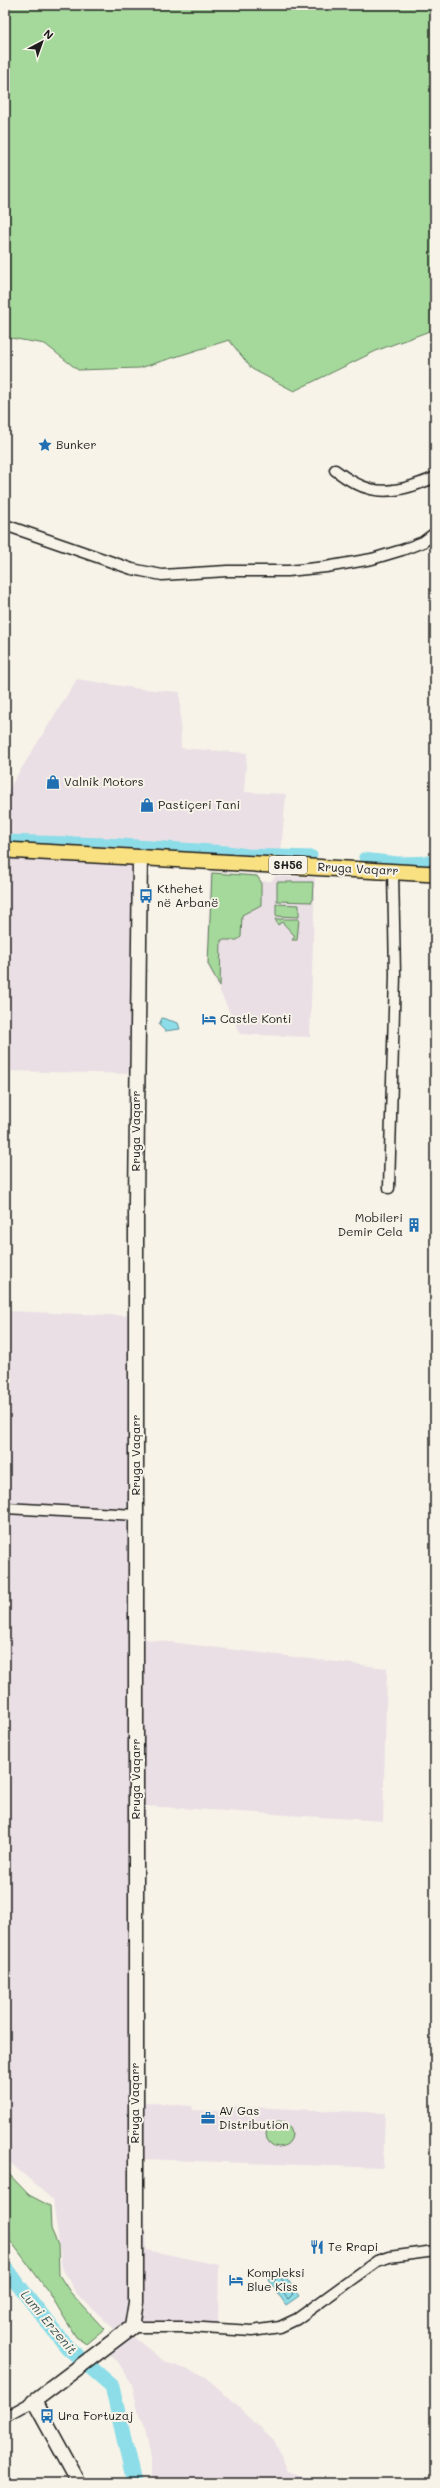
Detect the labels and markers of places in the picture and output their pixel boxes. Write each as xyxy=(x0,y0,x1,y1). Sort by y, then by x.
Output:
place label: Bunker xyxy=(56,436,97,452)
place icon: Bunker xyxy=(37,437,53,453)
place label: Valnik Motors xyxy=(64,773,144,789)
shop icon: Valnik Motors xyxy=(45,774,61,790)
place label: Pastiçeri Tani xyxy=(158,796,240,812)
shop icon: Pastiçeri Tani xyxy=(139,797,155,813)
place label: Kthehet në Arbanë xyxy=(157,880,218,910)
bus stop icon: Kthehet në Arbanë xyxy=(138,888,154,904)
place label: Castle Konti xyxy=(220,1010,291,1026)
hotel icon: Castle Konti xyxy=(201,1011,217,1027)
place label: Mobileri Demir Cela xyxy=(338,1209,403,1239)
building icon: Mobileri Demir Cela xyxy=(406,1217,422,1233)
place label: AV Gas Distribution xyxy=(219,2102,289,2132)
office icon: AV Gas Distribution xyxy=(200,2110,216,2126)
place label: Te Rrapi xyxy=(328,2238,378,2254)
restaurant icon: Te Rrapi xyxy=(309,2239,325,2255)
place label: Kompleksi Blue Kiss xyxy=(247,2264,305,2294)
hotel icon: Kompleksi Blue Kiss xyxy=(228,2272,244,2288)
place label: Ura Fortuzaj xyxy=(58,2407,133,2423)
bus stop icon: Ura Fortuzaj xyxy=(39,2408,55,2424)

